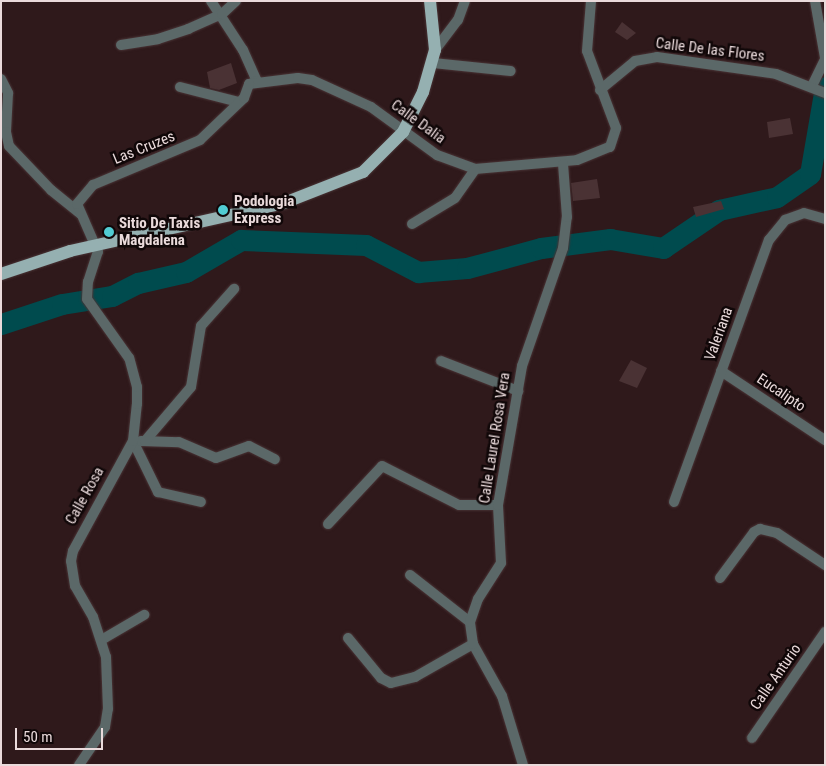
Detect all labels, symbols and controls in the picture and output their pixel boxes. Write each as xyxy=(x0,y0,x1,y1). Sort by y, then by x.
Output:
street label: Calle De las Flores xyxy=(655,34,765,66)
street label: Calle Dalia xyxy=(387,96,449,148)
street label: Las Cruzes xyxy=(110,127,178,169)
place label: Podologia Express xyxy=(234,192,294,227)
marker: Podologia Express xyxy=(216,203,230,217)
place label: Sitio De Taxis Magdalena xyxy=(119,214,201,249)
marker: Sitio De Taxis Magdalena xyxy=(103,226,115,238)
street label: Valeriana xyxy=(701,305,737,363)
street label: Eucalipto xyxy=(753,370,809,416)
street label: Calle Laurel Rosa Vera xyxy=(476,371,514,505)
street label: Calle Rosa xyxy=(62,464,108,528)
street label: Calle Anturio xyxy=(747,641,805,713)
scale bar xyxy=(18,718,105,750)
text: 50 m xyxy=(23,728,53,746)

